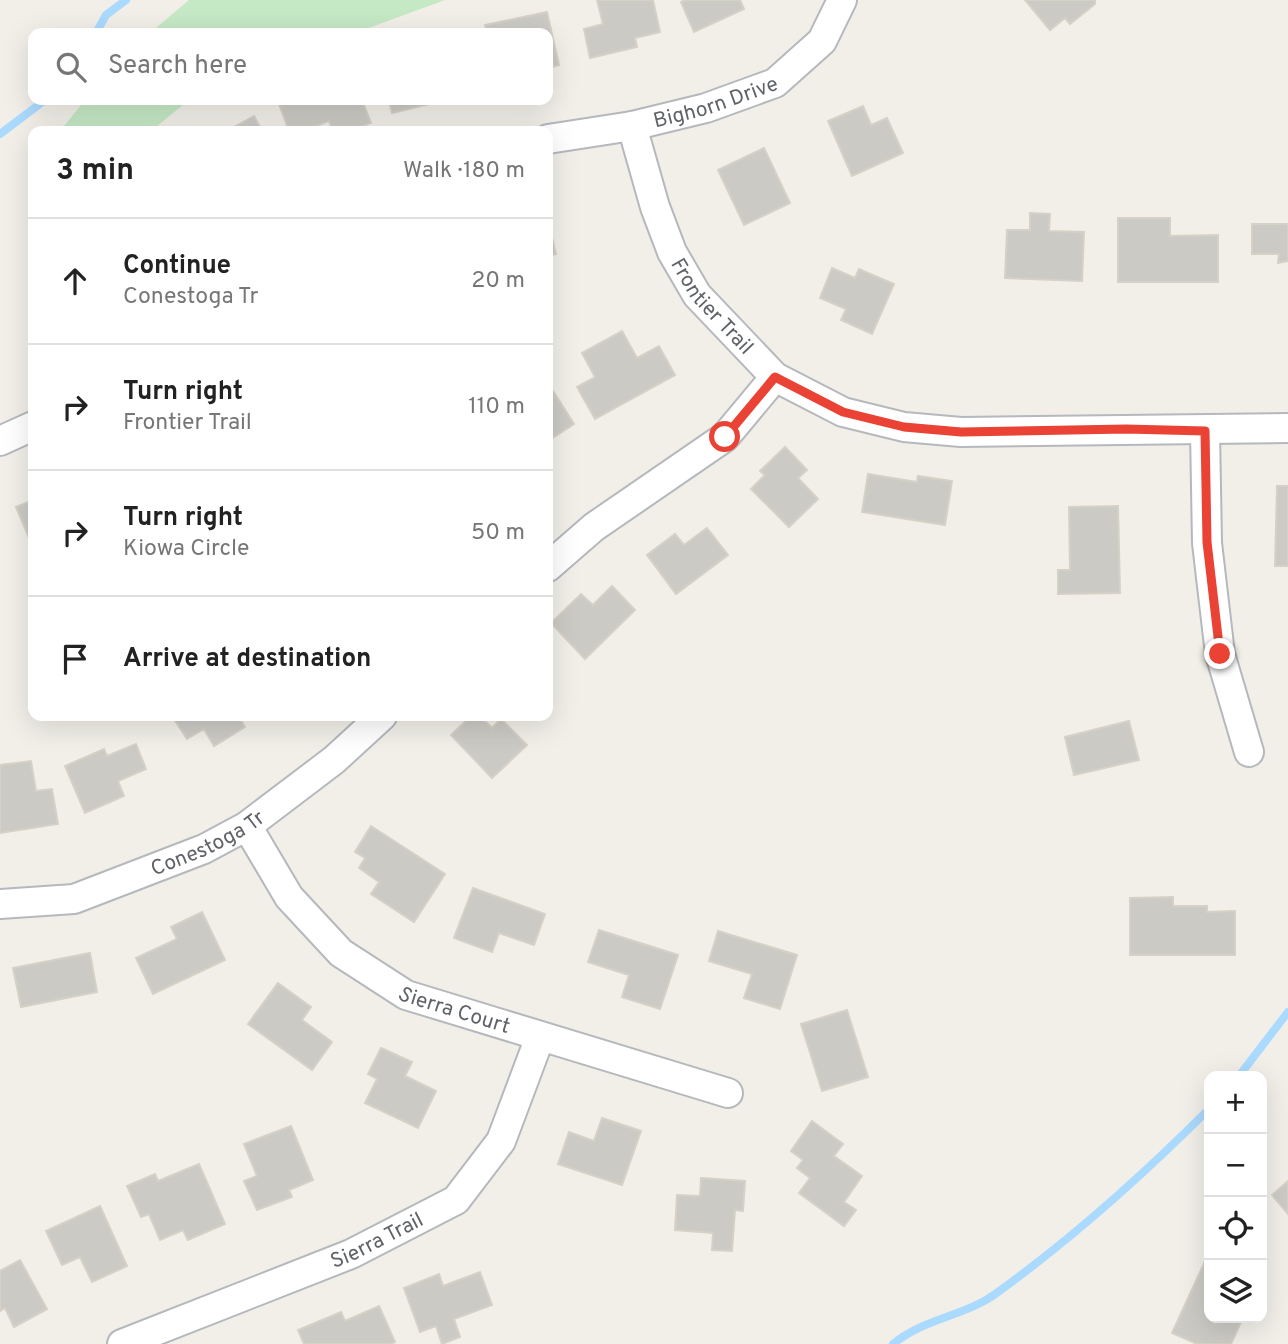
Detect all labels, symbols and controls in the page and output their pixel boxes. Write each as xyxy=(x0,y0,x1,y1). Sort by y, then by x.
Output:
search box xyxy=(28,28,553,105)
icon: search xyxy=(52,48,90,86)
text: Search here xyxy=(108,50,247,83)
street label: Bighorn Drive xyxy=(651,71,782,135)
text: 3 min xyxy=(56,153,134,190)
text: Walk · 180 m xyxy=(403,157,525,186)
text: Continue xyxy=(123,250,231,283)
street label: Frontier Trail xyxy=(663,254,759,361)
icon: ahead xyxy=(56,262,94,300)
text: 20 m xyxy=(471,267,525,296)
text: Conestoga Tr xyxy=(123,283,258,312)
text: Turn right xyxy=(123,376,243,409)
icon: right xyxy=(56,388,94,426)
text: 110 m xyxy=(468,393,525,422)
text: Frontier Trail xyxy=(123,409,252,438)
route start xyxy=(709,421,740,452)
text: Turn right xyxy=(123,502,243,535)
icon: right xyxy=(56,514,94,552)
text: 50 m xyxy=(471,519,525,548)
text: Kiowa Circle xyxy=(123,535,249,564)
route end xyxy=(1204,638,1235,669)
icon: arrive xyxy=(56,640,94,678)
text: Arrive at destination xyxy=(123,643,371,676)
street label: Conestoga Tr xyxy=(147,805,271,883)
street label: Sierra Court xyxy=(392,981,513,1041)
map controls xyxy=(1204,1071,1267,1323)
button: + xyxy=(1204,1071,1267,1134)
button: − xyxy=(1204,1134,1267,1197)
button: locate xyxy=(1204,1197,1267,1260)
street label: Sierra Trail xyxy=(327,1207,428,1276)
button: layers xyxy=(1204,1260,1267,1323)

